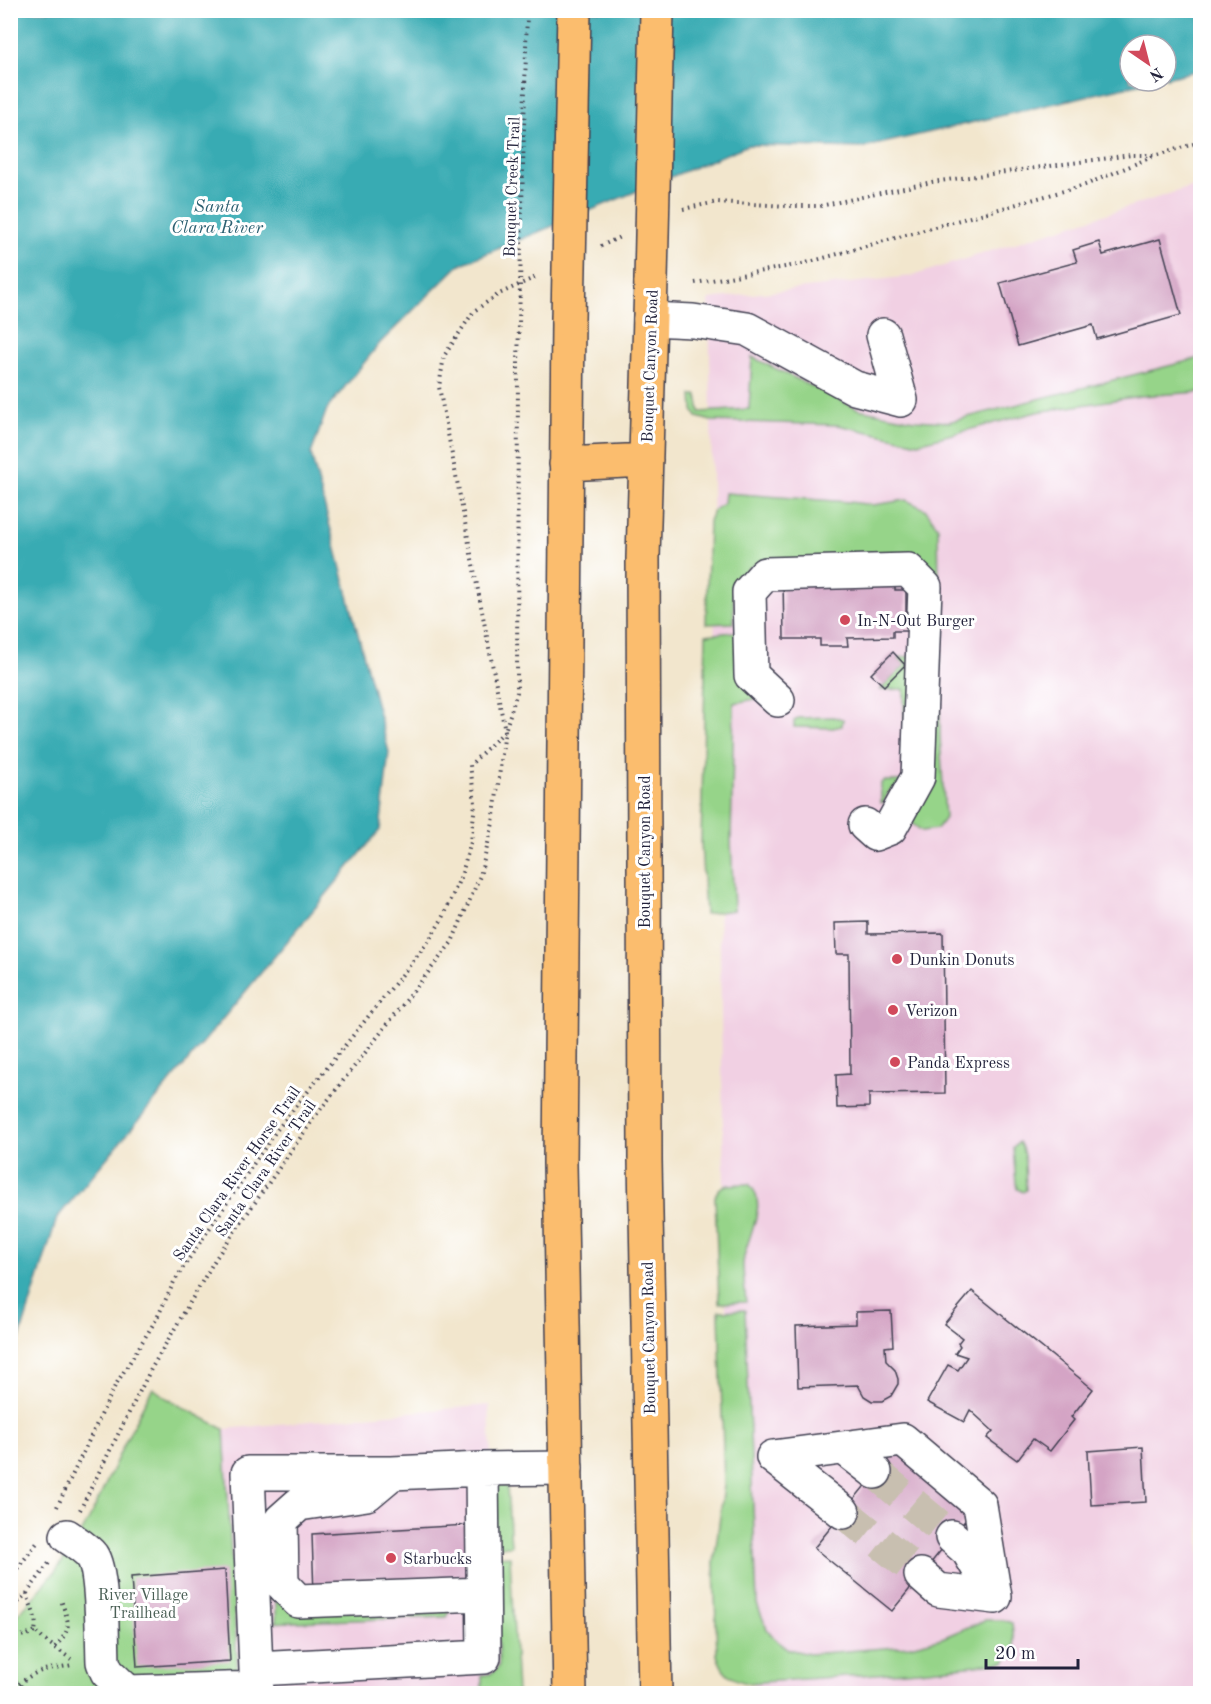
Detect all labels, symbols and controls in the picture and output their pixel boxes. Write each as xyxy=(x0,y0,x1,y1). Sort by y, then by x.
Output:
north arrow xyxy=(1118,33,1178,93)
text: N xyxy=(1145,64,1165,84)
street label: Bouquet Creek Trail xyxy=(503,116,523,258)
water label: Santa Clara River xyxy=(171,198,264,237)
street label: Bouquet Canyon Road xyxy=(640,289,662,443)
marker: In-N-Out Burger xyxy=(838,613,852,627)
place label: In-N-Out Burger xyxy=(857,614,975,630)
street label: Bouquet Canyon Road xyxy=(638,775,654,929)
marker: Dunkin Donuts xyxy=(890,952,904,966)
place label: Dunkin Donuts xyxy=(909,953,1015,969)
marker: Verizon xyxy=(886,1003,900,1017)
place label: Verizon xyxy=(905,1004,958,1020)
marker: Panda Express xyxy=(888,1055,902,1069)
place label: Panda Express xyxy=(907,1056,1010,1072)
street label: Santa Clara River Horse Trail xyxy=(171,1084,304,1264)
street label: Santa Clara River Trail xyxy=(213,1098,320,1240)
street label: Bouquet Canyon Road xyxy=(641,1261,659,1415)
marker: Starbucks xyxy=(384,1551,398,1565)
place label: Starbucks xyxy=(403,1552,472,1568)
park label: River Village Trailhead xyxy=(98,1588,188,1622)
scale bar xyxy=(986,1632,1078,1670)
text: 20 m xyxy=(995,1645,1035,1663)

